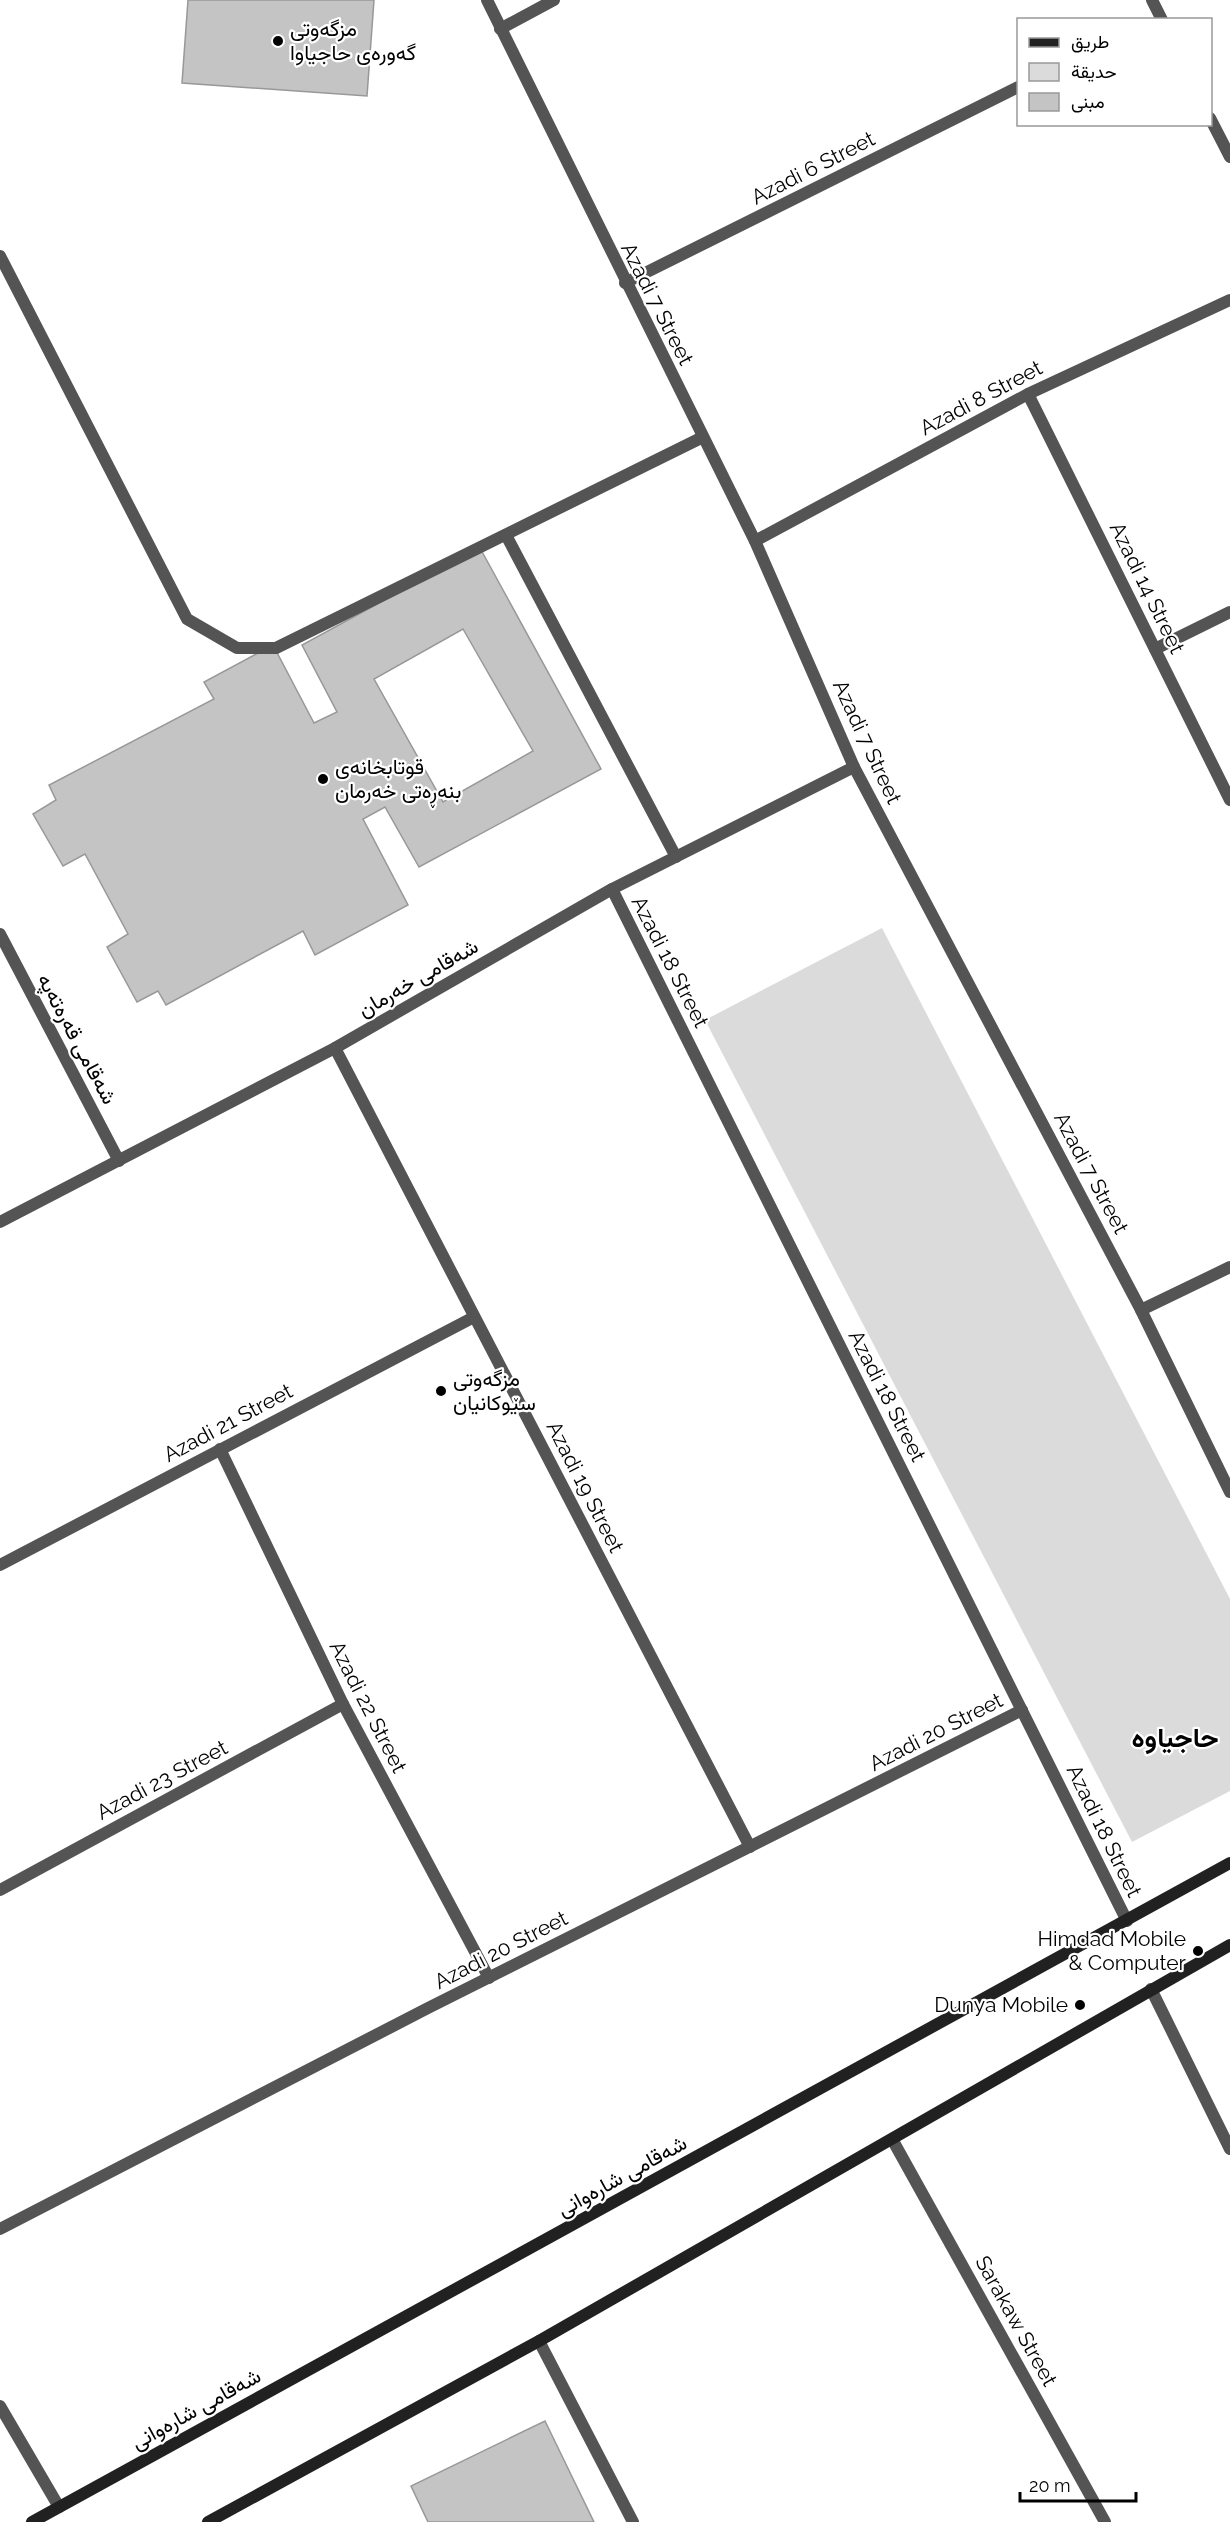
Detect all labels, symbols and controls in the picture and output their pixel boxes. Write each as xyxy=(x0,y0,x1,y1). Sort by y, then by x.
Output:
place label: مزگەوتی گەورەی حاجیاوا xyxy=(290,16,416,66)
legend xyxy=(1017,18,1212,126)
text: طريق xyxy=(1071,31,1109,53)
marker: مزگەوتی گەورەی حاجیاوا xyxy=(271,34,285,48)
text: حديقة xyxy=(1071,61,1117,82)
text: مبنى xyxy=(1071,91,1105,113)
street label: Azadi 6 Street xyxy=(747,126,879,209)
street label: Azadi 7 Street xyxy=(616,238,699,369)
street label: Azadi 8 Street xyxy=(915,355,1046,440)
street label: Azadi 14 Street xyxy=(1105,518,1190,658)
street label: Azadi 7 Street xyxy=(828,676,907,808)
place label: قوتابخانەی بنەڕەتی خەرمان xyxy=(335,754,461,808)
marker: قوتابخانەی بنەڕەتی خەرمان xyxy=(316,772,330,786)
street label: Azadi 18 Street xyxy=(627,892,714,1032)
street label: شەقامی خەرمان xyxy=(353,933,483,1023)
street label: شەقامی قەرەتەپە xyxy=(31,969,122,1109)
street label: Azadi 7 Street xyxy=(1049,1108,1134,1238)
street label: Azadi 18 Street xyxy=(844,1326,931,1466)
place label: مزگەوتی سێوکانیان xyxy=(453,1366,536,1416)
street label: Azadi 21 Street xyxy=(159,1378,297,1467)
marker: مزگەوتی سێوکانیان xyxy=(434,1384,448,1398)
street label: Azadi 19 Street xyxy=(542,1417,629,1557)
street label: Azadi 22 Street xyxy=(325,1637,412,1777)
street label: Azadi 20 Street xyxy=(865,1687,1007,1776)
district label: حاجیاوە xyxy=(1132,1722,1219,1755)
street label: Azadi 23 Street xyxy=(92,1735,232,1825)
street label: Azadi 18 Street xyxy=(1062,1761,1147,1901)
street label: Azadi 20 Street xyxy=(430,1905,572,1994)
place label: Himdad Mobile & Computer xyxy=(1037,1926,1187,1975)
marker: Himdad Mobile & Computer xyxy=(1191,1944,1205,1958)
place label: Dunya Mobile xyxy=(934,1992,1068,2017)
marker: Dunya Mobile xyxy=(1073,1998,1087,2012)
street label: شەقامی شارەوانی xyxy=(553,2130,691,2222)
street label: Sarakaw Street xyxy=(970,2251,1063,2390)
street label: شەقامی شارەوانی xyxy=(127,2363,265,2455)
scale bar xyxy=(1020,2465,1136,2503)
text: 20 m xyxy=(1029,2475,1071,2496)

